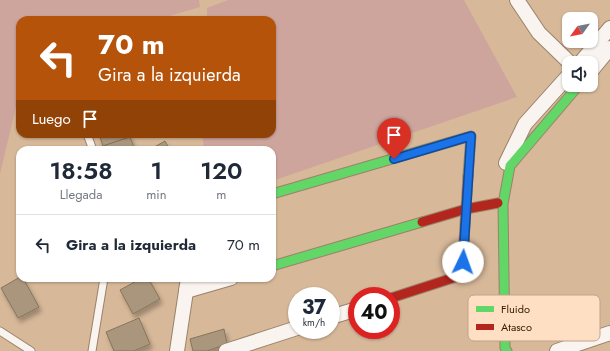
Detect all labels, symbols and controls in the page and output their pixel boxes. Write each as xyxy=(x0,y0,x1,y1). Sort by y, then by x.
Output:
north arrow xyxy=(562,12,598,48)
map controls xyxy=(562,12,598,92)
text: 70 m xyxy=(98,24,165,65)
icon: left xyxy=(32,32,84,84)
button: sound xyxy=(562,56,598,92)
text: Gira a la izquierda xyxy=(98,62,241,88)
text: Luego xyxy=(32,108,71,130)
icon: arrive xyxy=(79,108,101,130)
pin xyxy=(377,118,411,159)
icon: arrive xyxy=(383,124,405,146)
text: 18:58 xyxy=(50,153,113,188)
text: 1 xyxy=(151,153,162,188)
text: 120 xyxy=(200,153,242,188)
text: Llegada xyxy=(60,185,103,204)
text: min xyxy=(146,185,167,204)
text: m xyxy=(216,185,226,204)
icon: left xyxy=(32,234,54,256)
text: Gira a la izquierda xyxy=(66,234,196,256)
text: 70 m xyxy=(227,234,260,256)
position arrow xyxy=(442,241,484,283)
speed limit sign: 40 xyxy=(348,287,400,339)
text: 37 xyxy=(302,293,326,322)
legend xyxy=(468,295,600,341)
text: Fluido xyxy=(501,301,530,317)
text: km/h xyxy=(303,315,325,330)
text: Atasco xyxy=(501,319,532,335)

